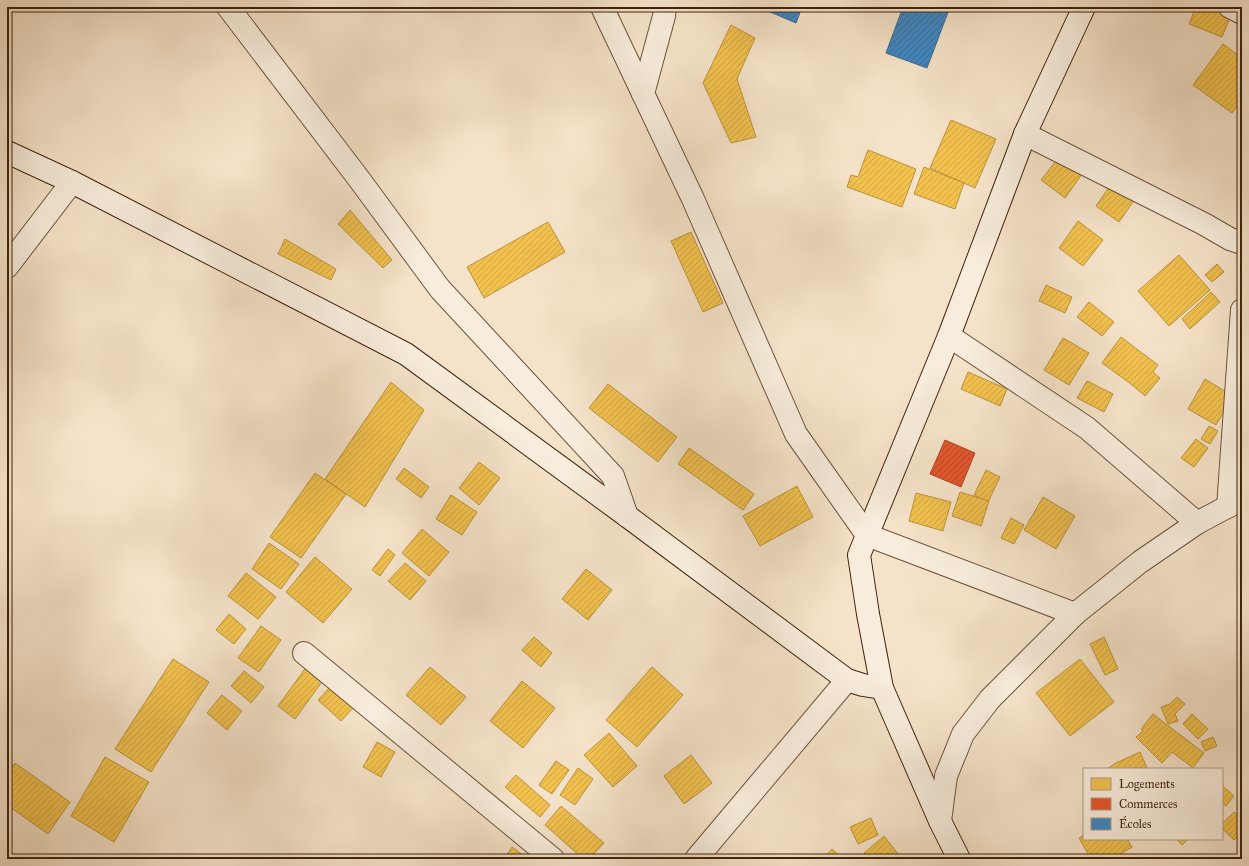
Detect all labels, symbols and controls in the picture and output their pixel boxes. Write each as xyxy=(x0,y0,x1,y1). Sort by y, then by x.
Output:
legend xyxy=(1083,768,1223,840)
text: Logements xyxy=(1119,777,1175,792)
text: Commerces xyxy=(1119,797,1177,811)
text: Écoles xyxy=(1119,815,1151,831)

